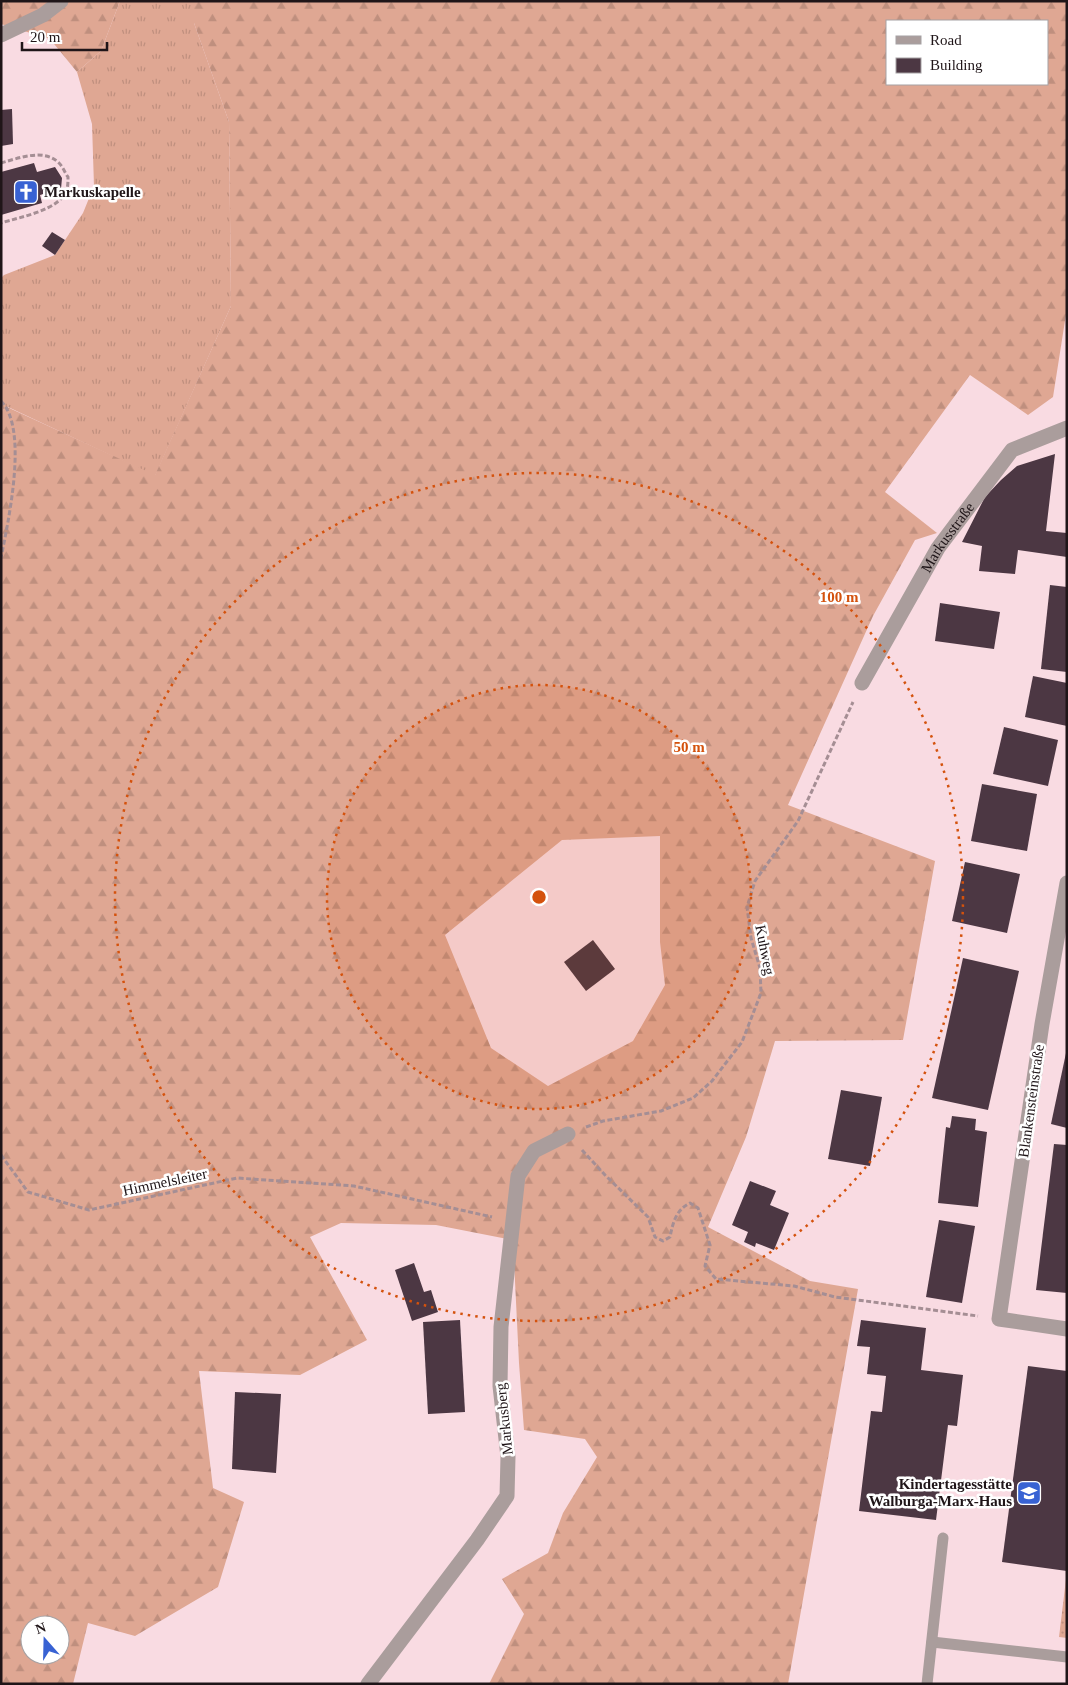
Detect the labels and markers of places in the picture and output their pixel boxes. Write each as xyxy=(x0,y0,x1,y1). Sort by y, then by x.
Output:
church icon: Markuskapelle xyxy=(13,179,39,205)
place label: Markuskapelle xyxy=(44,184,141,200)
centre of rings xyxy=(530,888,548,906)
place label: Kindertagesstätte Walburga-Marx-Haus xyxy=(869,1476,1012,1509)
school or university icon: Kindertagesstätte Walburga-Marx-Haus xyxy=(1016,1480,1042,1506)

